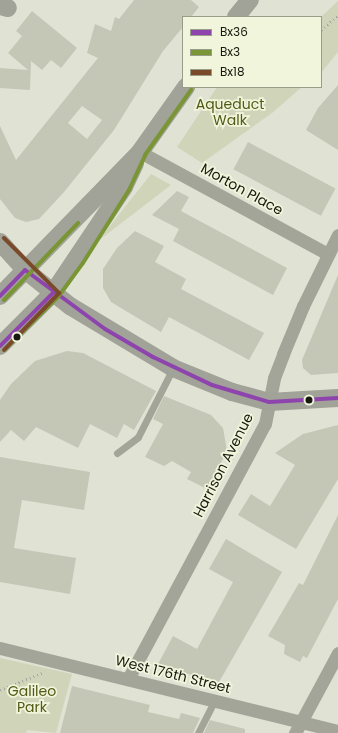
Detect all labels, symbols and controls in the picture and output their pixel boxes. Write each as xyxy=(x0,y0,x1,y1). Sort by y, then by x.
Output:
legend xyxy=(182,16,322,88)
text: Bx36 xyxy=(220,23,248,40)
text: Bx3 xyxy=(220,43,240,60)
text: Bx18 xyxy=(220,63,245,80)
park label: Aqueduct Walk xyxy=(196,96,264,128)
street label: Morton Place xyxy=(198,160,286,218)
unlabelled marker xyxy=(12,332,22,342)
unlabelled marker xyxy=(304,395,314,405)
street label: Harrison Avenue xyxy=(190,410,256,520)
street label: West 176th Street xyxy=(114,652,232,696)
park label: Galileo Park xyxy=(8,683,56,716)

